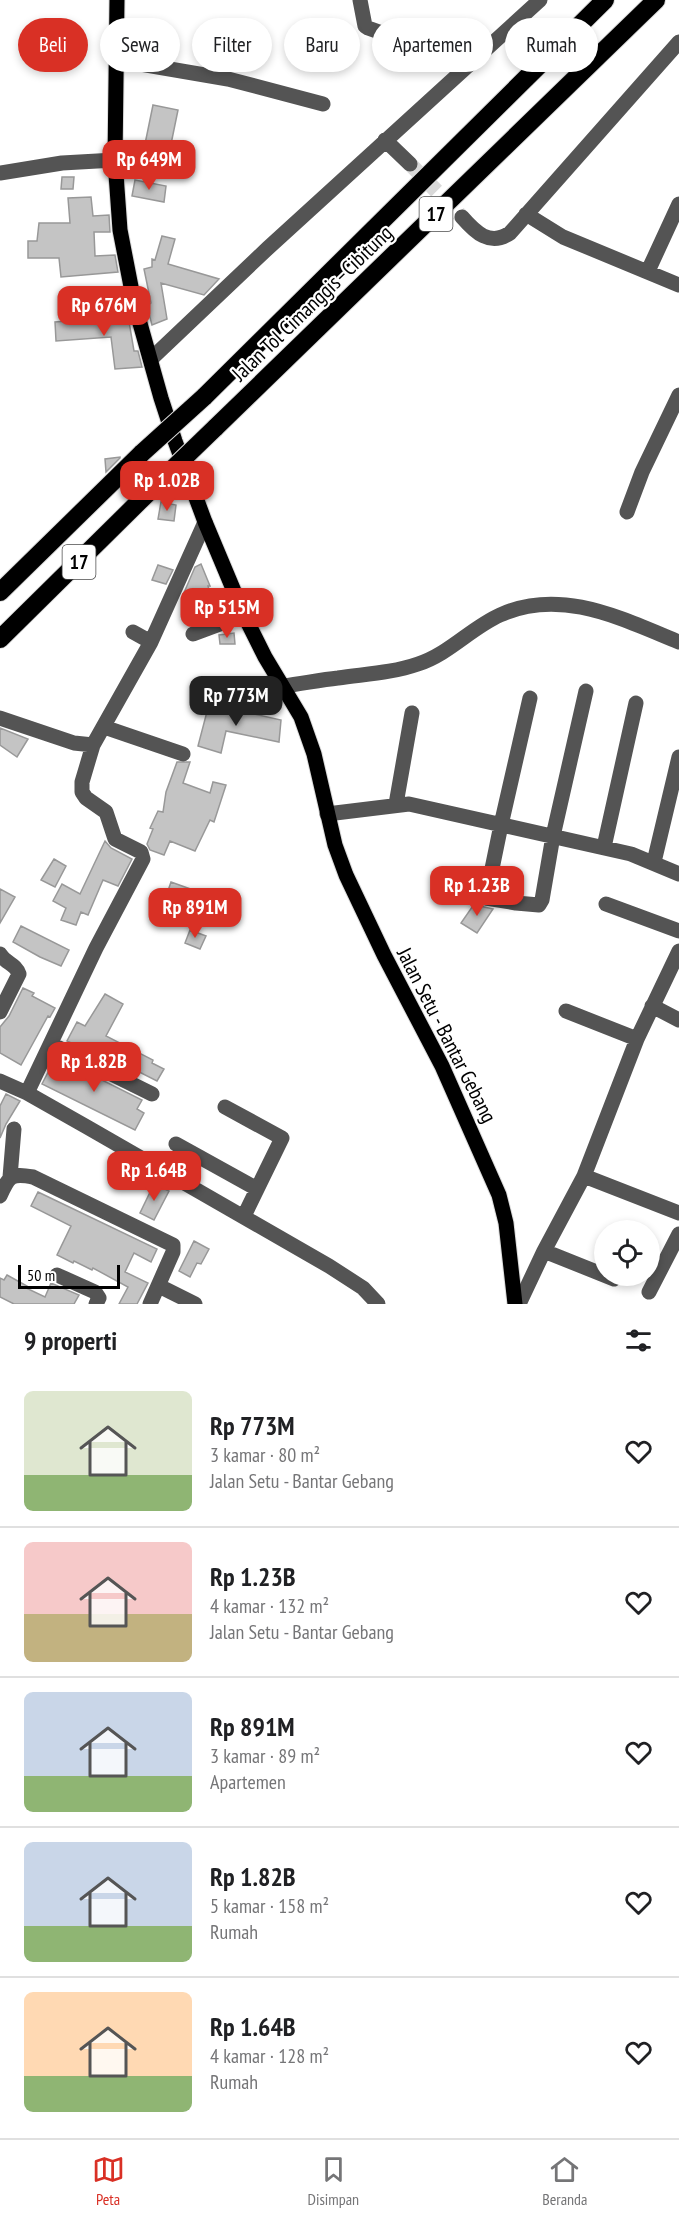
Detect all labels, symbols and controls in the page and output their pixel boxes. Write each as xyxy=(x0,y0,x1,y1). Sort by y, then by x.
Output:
chip: Beli xyxy=(18,18,88,72)
chip: Sewa xyxy=(100,18,180,72)
chip: Filter xyxy=(192,18,272,72)
chip: Baru xyxy=(284,18,360,72)
chip: Apartemen xyxy=(372,18,493,72)
chip: Rumah xyxy=(505,18,598,72)
pin: Rp 649M xyxy=(94,140,204,191)
text: Rp 649M xyxy=(116,146,182,172)
road number: 17 xyxy=(420,197,452,231)
street label: Jalan Tol Cimanggis–Cibitung xyxy=(225,219,398,387)
pin: Rp 676M xyxy=(49,286,159,337)
text: Rp 676M xyxy=(71,292,137,318)
pin: Rp 1.02B xyxy=(105,461,229,512)
text: Rp 1.02B xyxy=(134,467,200,493)
road number: 17 xyxy=(62,545,96,579)
pin: Rp 515M xyxy=(172,588,282,639)
text: Rp 515M xyxy=(194,594,260,620)
pin: Rp 773M xyxy=(181,676,291,727)
text: Rp 773M xyxy=(203,682,269,708)
pin: Rp 1.23B xyxy=(415,866,539,917)
text: Rp 1.23B xyxy=(444,872,510,898)
pin: Rp 891M xyxy=(140,888,250,939)
text: Rp 891M xyxy=(162,894,228,920)
street label: Jalan Setu - Bantar Gebang xyxy=(391,942,503,1127)
pin: Rp 1.82B xyxy=(32,1042,156,1093)
text: Rp 1.82B xyxy=(61,1048,127,1074)
pin: Rp 1.64B xyxy=(92,1151,216,1202)
text: Rp 1.64B xyxy=(121,1157,187,1183)
map controls xyxy=(594,1220,660,1286)
button: locate xyxy=(594,1220,660,1286)
scale bar xyxy=(18,1262,120,1290)
text: 50 m xyxy=(27,1265,55,1285)
text: 9 properti xyxy=(24,1324,117,1357)
icon: filters xyxy=(622,1324,655,1357)
text: Rp 773M xyxy=(210,1409,295,1442)
icon: home xyxy=(72,1415,144,1487)
icon: heart xyxy=(622,1435,655,1468)
text: 3 kamar · 80 m² xyxy=(210,1442,320,1468)
text: Jalan Setu - Bantar Gebang xyxy=(210,1468,394,1494)
text: Rp 1.23B xyxy=(210,1560,296,1593)
icon: home xyxy=(72,1566,144,1638)
icon: heart xyxy=(622,1586,655,1619)
text: 4 kamar · 132 m² xyxy=(210,1593,329,1619)
text: Jalan Setu - Bantar Gebang xyxy=(210,1619,394,1645)
text: Rp 891M xyxy=(210,1710,295,1743)
icon: home xyxy=(72,1716,144,1788)
icon: heart xyxy=(622,1736,655,1769)
text: 3 kamar · 89 m² xyxy=(210,1743,320,1769)
text: Apartemen xyxy=(210,1769,286,1795)
text: Rp 1.82B xyxy=(210,1860,296,1893)
icon: home xyxy=(72,1866,144,1938)
icon: heart xyxy=(622,1886,655,1919)
text: 5 kamar · 158 m² xyxy=(210,1893,329,1919)
text: Rumah xyxy=(210,1919,258,1945)
text: Rp 1.64B xyxy=(210,2010,296,2043)
icon: home xyxy=(72,2016,144,2088)
icon: heart xyxy=(622,2036,655,2069)
text: 4 kamar · 128 m² xyxy=(210,2043,329,2069)
text: Rumah xyxy=(210,2069,258,2095)
tab: Peta xyxy=(92,2153,125,2209)
tab: Disimpan xyxy=(308,2153,359,2209)
tab: Beranda xyxy=(542,2153,587,2209)

